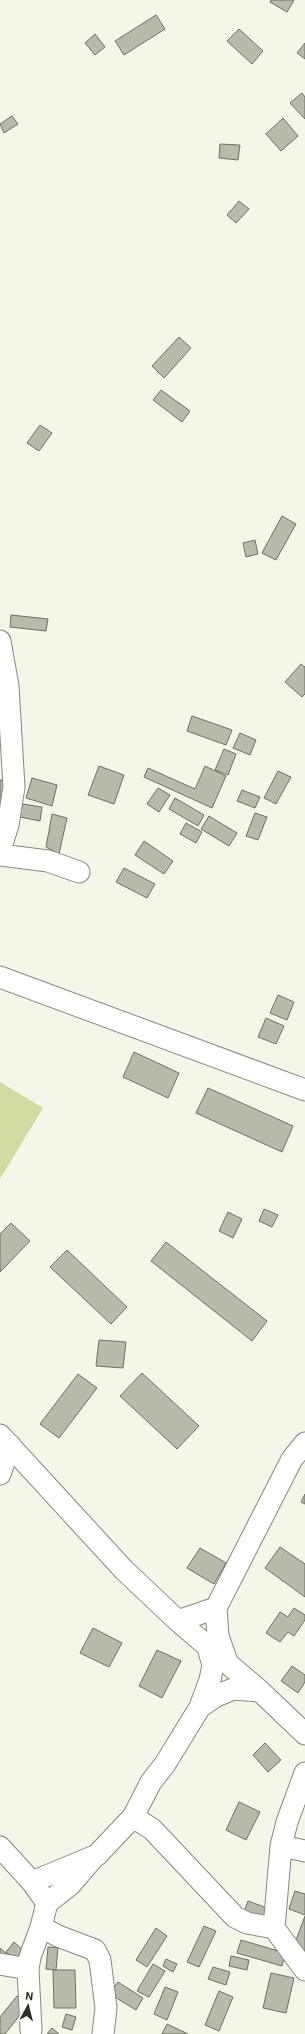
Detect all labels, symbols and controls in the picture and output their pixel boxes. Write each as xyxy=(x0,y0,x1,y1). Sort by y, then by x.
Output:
north arrow xyxy=(8,1986,48,2026)
text: N xyxy=(25,1990,34,2004)

